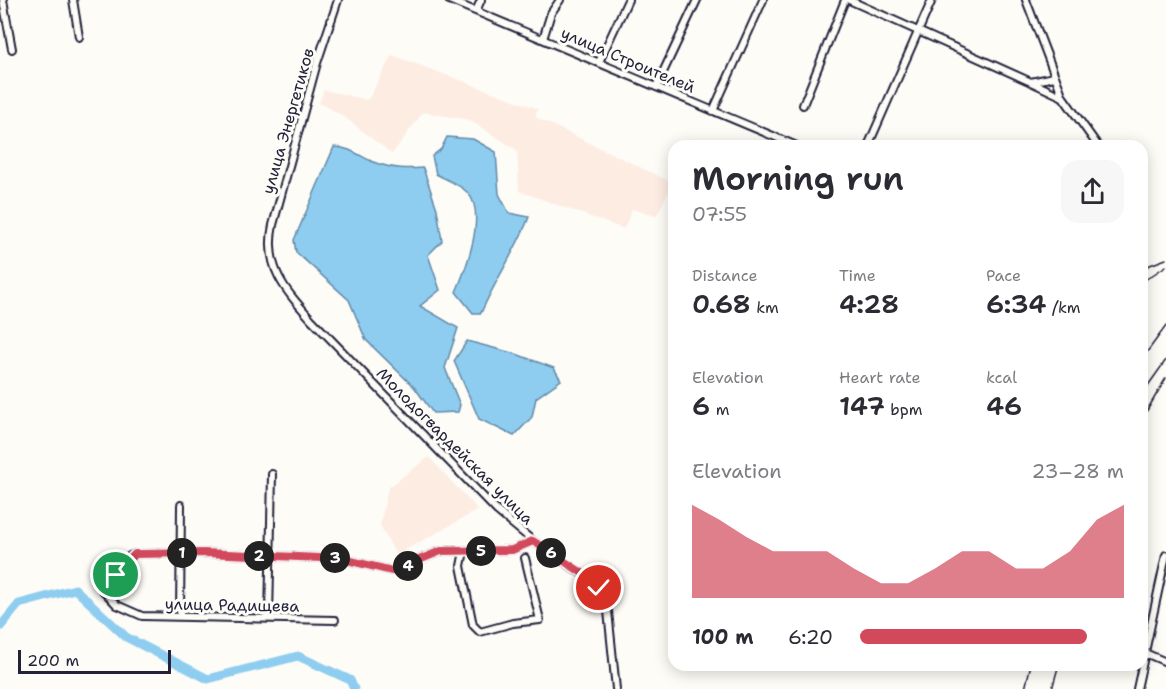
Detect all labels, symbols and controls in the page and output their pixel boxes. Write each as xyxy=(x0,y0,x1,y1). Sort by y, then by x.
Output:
street label: улица Строителей xyxy=(558,22,698,98)
street label: улица Энергетиков xyxy=(257,46,319,196)
text: Morning run xyxy=(692,156,904,201)
button: share xyxy=(1061,160,1124,223)
text: 07:55 xyxy=(692,201,747,227)
text: Distance xyxy=(692,265,758,286)
text: Time xyxy=(839,265,876,286)
text: Pace xyxy=(986,265,1021,286)
text: 0.68 xyxy=(692,286,751,321)
text: 4:28 xyxy=(839,286,899,321)
text: 6:34 xyxy=(986,286,1047,321)
text: km xyxy=(751,297,779,318)
text: /km xyxy=(1047,297,1081,318)
street label: Молодогвардейская улица xyxy=(372,363,538,529)
text: Elevation xyxy=(692,367,764,388)
text: Heart rate xyxy=(839,367,921,388)
text: kcal xyxy=(986,367,1017,388)
text: 6 xyxy=(692,388,710,423)
text: 147 xyxy=(839,388,885,423)
text: 46 xyxy=(986,388,1022,423)
text: m xyxy=(710,399,729,420)
text: bpm xyxy=(885,399,923,420)
text: Elevation xyxy=(692,458,782,484)
text: 23–28 m xyxy=(1032,458,1124,484)
pin: 5 xyxy=(466,536,496,566)
pin: 1 xyxy=(167,538,197,568)
pin: 6 xyxy=(536,538,566,568)
text: 5 xyxy=(476,540,486,561)
pin: 2 xyxy=(244,541,274,571)
text: 1 xyxy=(178,542,186,563)
text: 6 xyxy=(545,542,557,563)
pin: 3 xyxy=(320,543,350,573)
text: 2 xyxy=(253,545,265,566)
text: 3 xyxy=(329,547,341,568)
pin xyxy=(90,549,141,600)
pin: 4 xyxy=(393,551,423,581)
text: 4 xyxy=(402,555,414,576)
icon: arrive xyxy=(99,558,132,591)
pin xyxy=(573,562,624,613)
icon: check xyxy=(582,571,615,604)
street label: улица Радищева xyxy=(165,593,299,617)
text: 100 m xyxy=(692,624,754,650)
text: 6:20 xyxy=(788,624,833,650)
scale bar xyxy=(18,647,171,674)
text: 200 m xyxy=(27,650,79,671)

